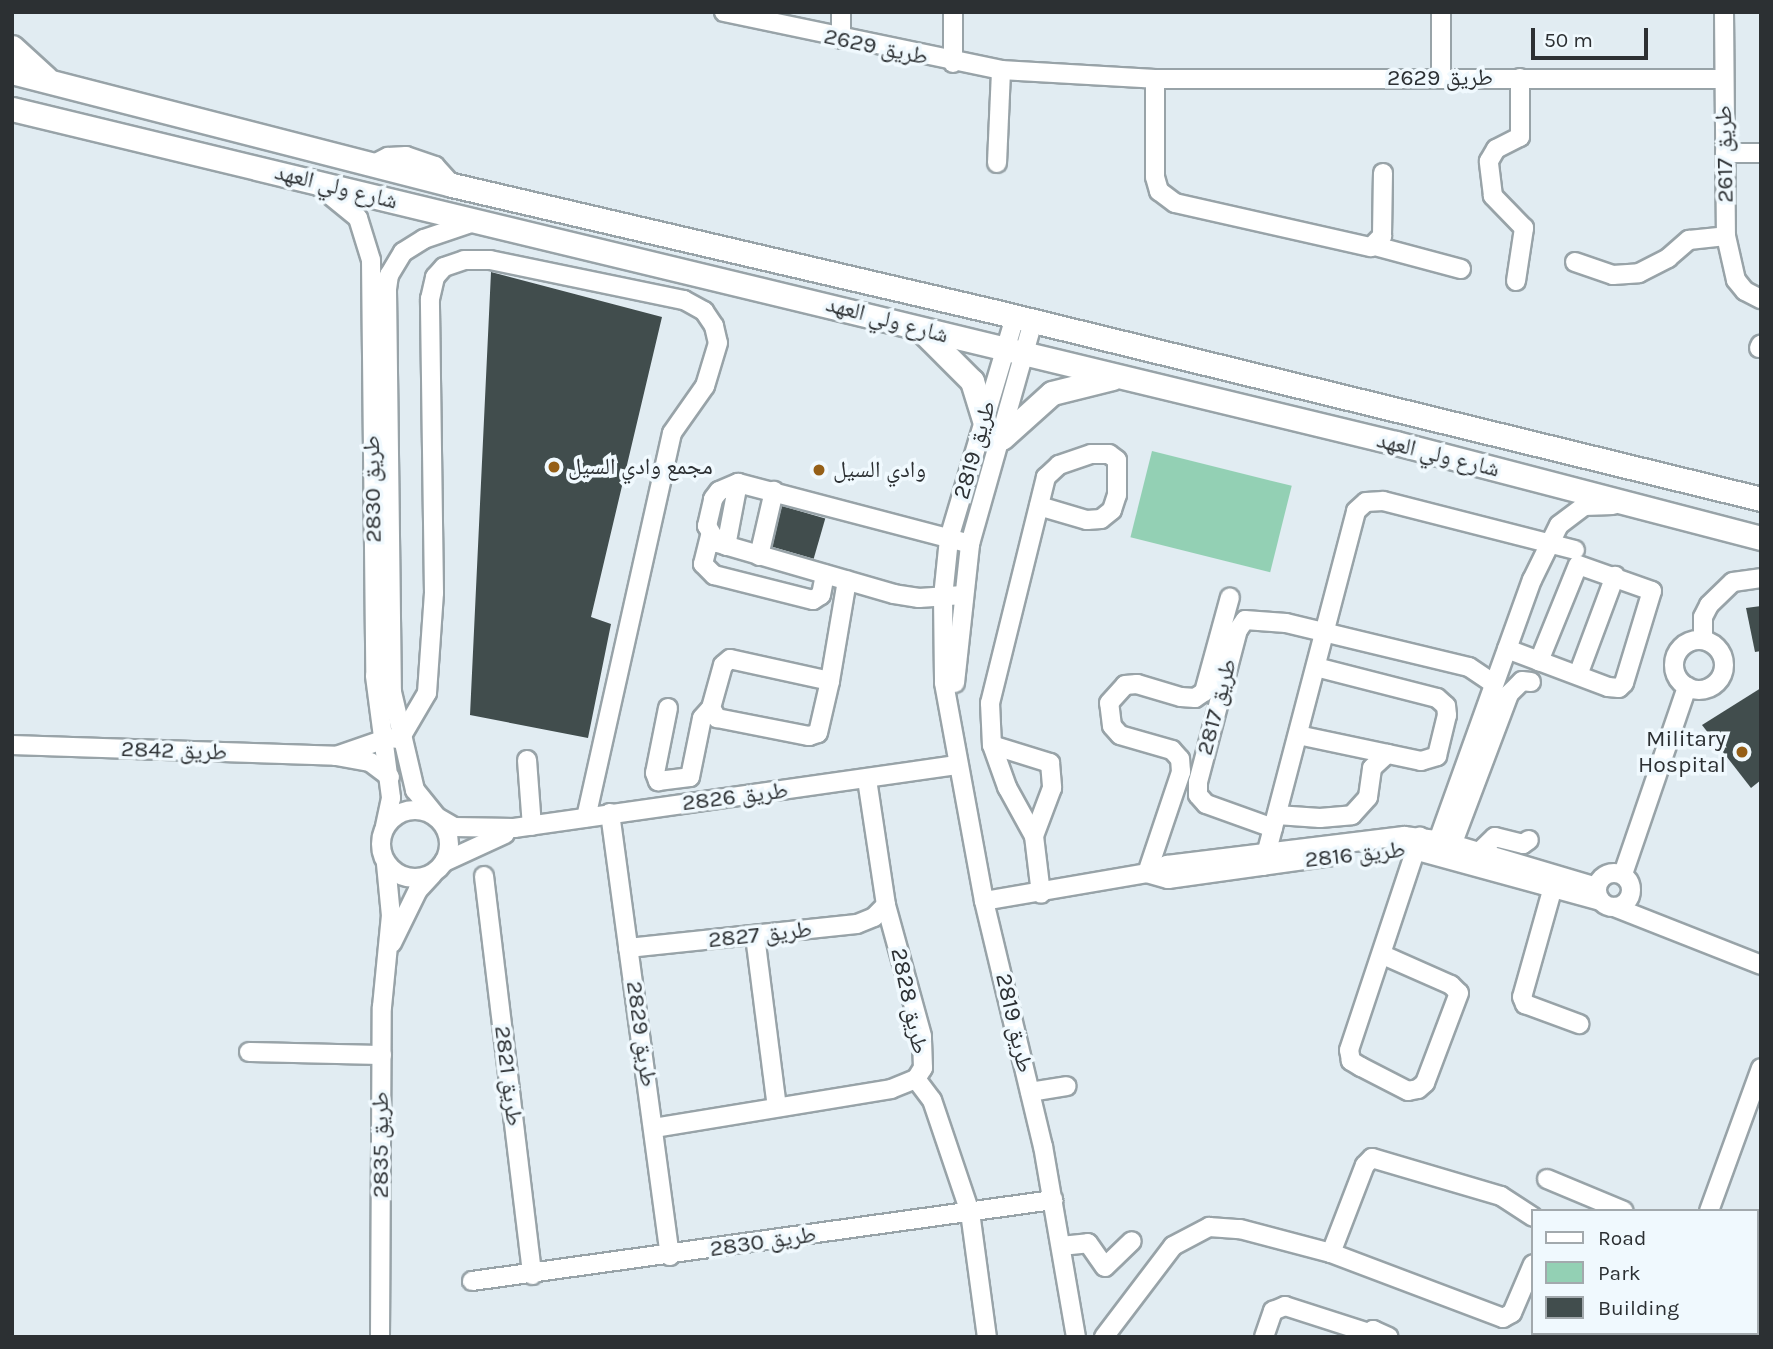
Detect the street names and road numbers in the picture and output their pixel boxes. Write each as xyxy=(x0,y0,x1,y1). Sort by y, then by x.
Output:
street label: طريق 2629 xyxy=(821,23,931,71)
street label: طريق 2629 xyxy=(1387,64,1493,92)
street label: طريق 2617 xyxy=(1710,105,1740,203)
street label: شارع ولي العهد xyxy=(272,158,400,216)
street label: شارع ولي العهد xyxy=(823,290,951,350)
street label: طريق 2819 xyxy=(948,398,1002,502)
street label: شارع ولي العهد xyxy=(1374,426,1502,484)
street label: طريق 2830 xyxy=(358,435,388,543)
street label: طريق 2817 xyxy=(1191,656,1243,758)
street label: طريق 2842 xyxy=(120,735,228,767)
street label: طريق 2826 xyxy=(680,777,790,817)
street label: طريق 2816 xyxy=(1303,836,1407,874)
street label: طريق 2827 xyxy=(707,916,813,954)
street label: طريق 2828 xyxy=(884,946,934,1056)
street label: طريق 2819 xyxy=(989,971,1039,1075)
street label: طريق 2829 xyxy=(620,979,662,1089)
street label: طريق 2821 xyxy=(488,1024,528,1128)
street label: طريق 2835 xyxy=(367,1092,395,1198)
street label: طريق 2830 xyxy=(708,1221,818,1263)

